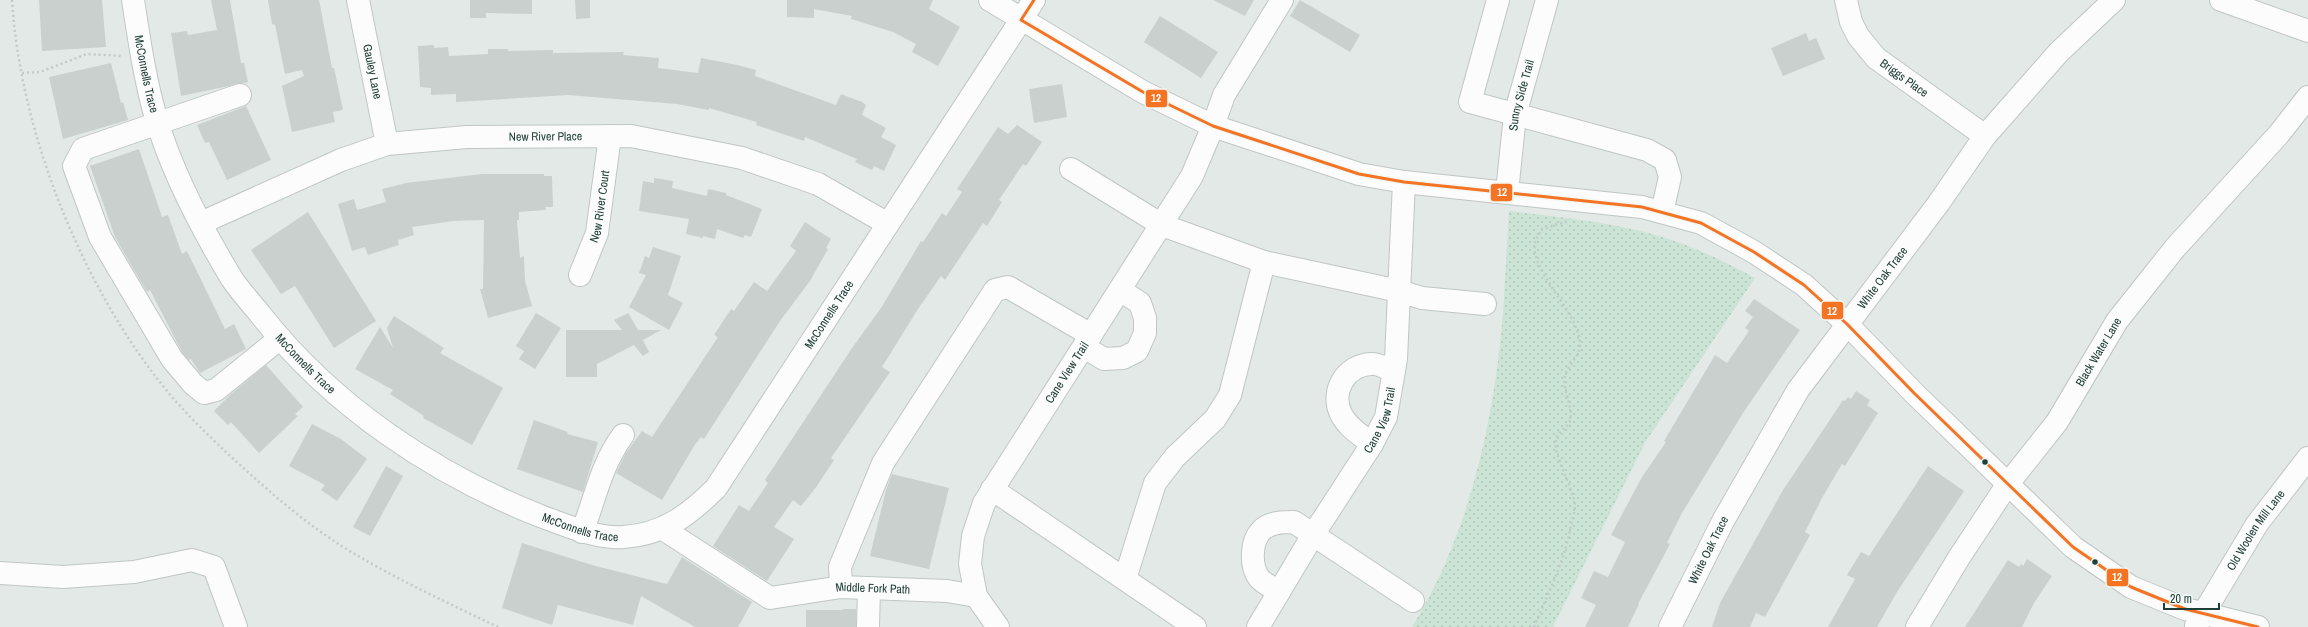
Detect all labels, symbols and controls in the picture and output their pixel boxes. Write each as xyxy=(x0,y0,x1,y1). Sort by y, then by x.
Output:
street label: McConnells Trace xyxy=(131,34,162,114)
street label: Gauley Lane xyxy=(359,43,386,101)
street label: Briggs Place xyxy=(1877,55,1931,101)
street label: Sunny Side Trail xyxy=(1505,58,1538,132)
line badge: 12 xyxy=(1145,89,1168,108)
text: 12 xyxy=(1151,91,1161,105)
street label: New River Place xyxy=(509,128,582,145)
street label: New River Court xyxy=(586,169,613,245)
line badge: 12 xyxy=(1490,183,1513,202)
text: 12 xyxy=(1497,185,1507,199)
street label: White Oak Trace xyxy=(1854,243,1911,312)
street label: McConnells Trace xyxy=(801,277,857,352)
line badge: 12 xyxy=(1821,301,1844,320)
text: 12 xyxy=(1827,304,1837,318)
street label: Black Water Lane xyxy=(2072,315,2125,389)
street label: McConnells Trace xyxy=(272,330,339,397)
street label: Cane View Trail xyxy=(1041,339,1092,406)
street label: Cane View Trail xyxy=(1360,386,1399,456)
unlabelled marker xyxy=(1980,457,1990,467)
street label: Old Woolen Mill Lane xyxy=(2223,487,2289,574)
street label: McConnells Trace xyxy=(540,509,619,545)
street label: White Oak Trace xyxy=(1685,513,1732,587)
unlabelled marker xyxy=(2090,557,2100,567)
line badge: 12 xyxy=(2106,568,2129,587)
text: 12 xyxy=(2112,570,2122,584)
street label: Middle Fork Path xyxy=(834,579,910,598)
scale bar xyxy=(2164,585,2219,611)
text: 20 m xyxy=(2170,591,2192,607)

